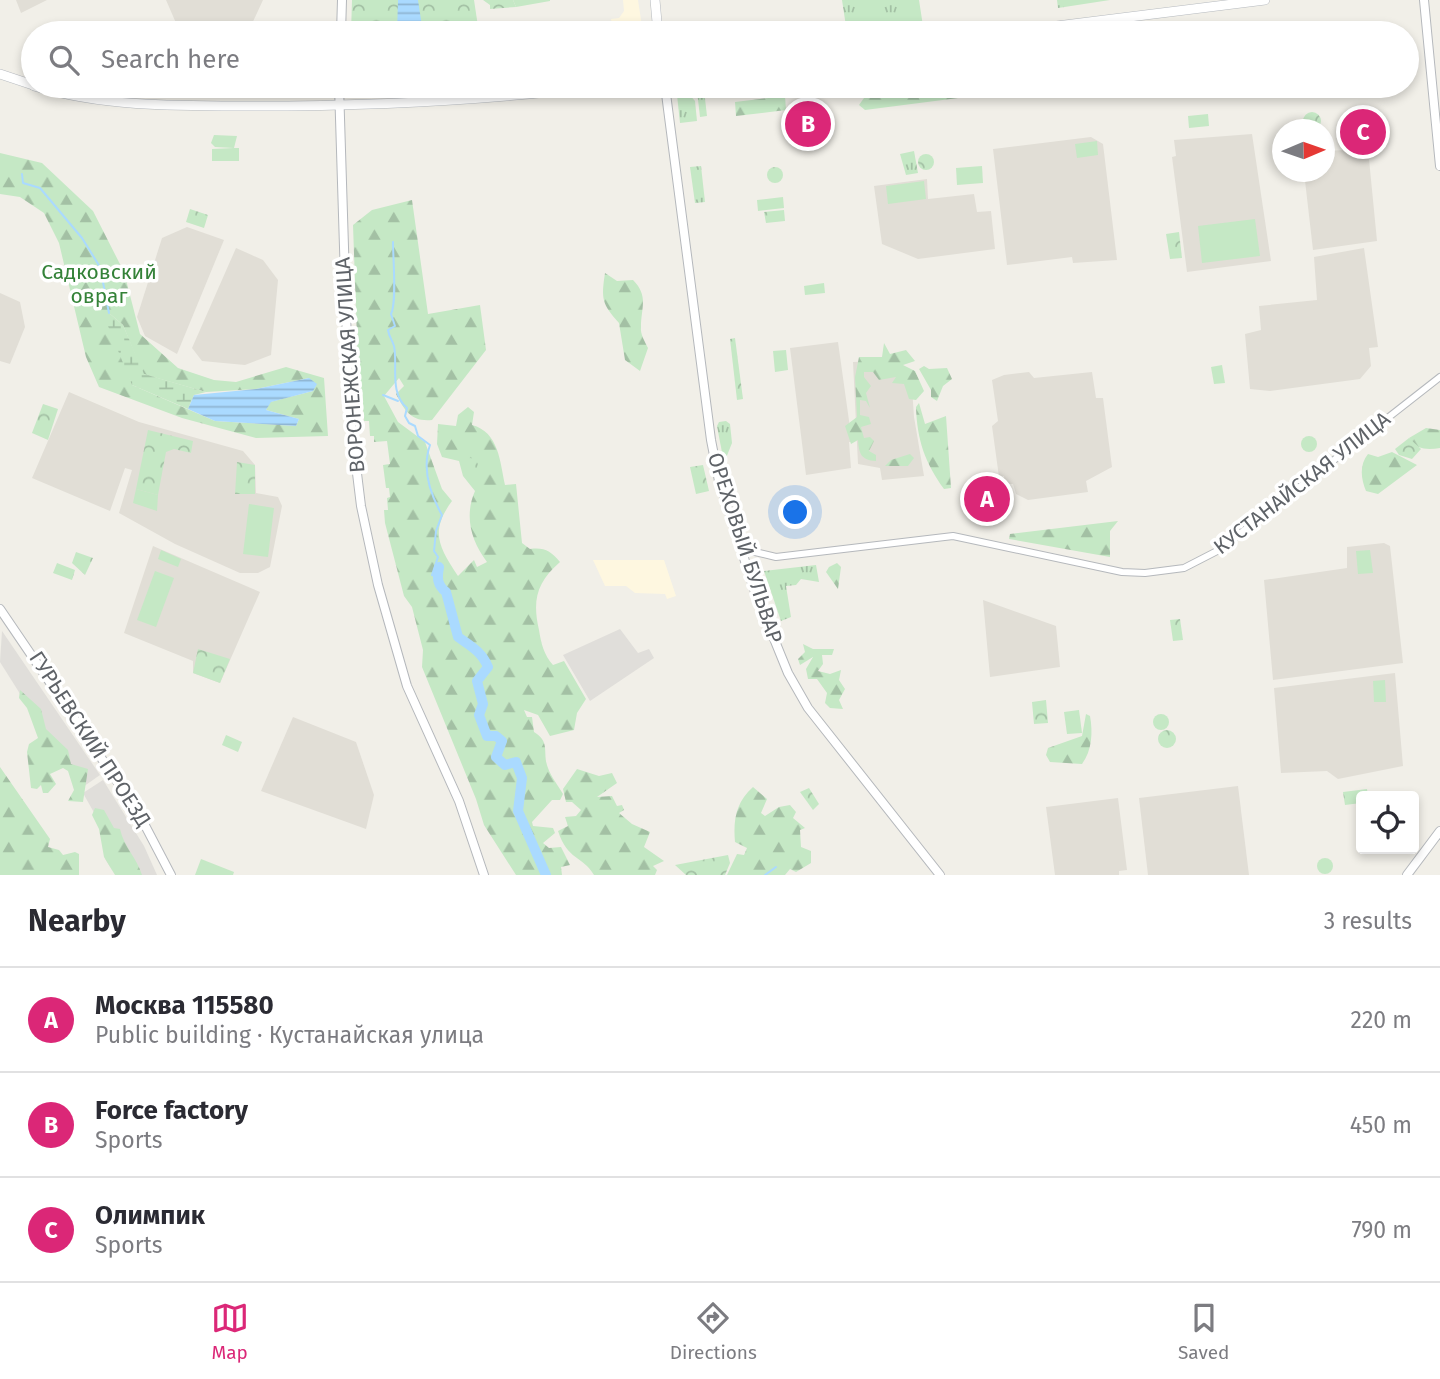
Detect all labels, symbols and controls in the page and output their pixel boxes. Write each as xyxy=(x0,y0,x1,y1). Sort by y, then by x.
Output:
search box xyxy=(21,21,1419,98)
icon: search xyxy=(45,41,83,79)
text: Search here xyxy=(101,44,240,75)
pin: B xyxy=(785,98,831,150)
pin: C xyxy=(1340,106,1386,158)
north arrow xyxy=(1272,119,1335,182)
street label: ВОРОНЕЖСКАЯ УЛИЦА xyxy=(329,256,371,474)
park label: Садковский овраг xyxy=(41,259,157,309)
street label: КУСТАНАЙСКАЯ УЛИЦА xyxy=(1208,406,1396,560)
street label: ОРЕХОВЫЙ БУЛЬВАР xyxy=(702,449,788,647)
pin: A xyxy=(964,473,1010,525)
your location xyxy=(778,495,812,529)
street label: ГУРЬЕВСКИЙ ПРОЕЗД xyxy=(23,646,157,832)
map controls xyxy=(1356,791,1419,854)
button: locate xyxy=(1356,791,1419,854)
text: Nearby xyxy=(28,903,126,939)
text: 3 results xyxy=(1324,907,1412,935)
text: Москва 115580 xyxy=(95,990,274,1021)
text: A xyxy=(44,1006,58,1034)
text: 220 m xyxy=(1351,1006,1412,1034)
text: Public building · Кустанайская улица xyxy=(95,1021,484,1049)
text: Force factory xyxy=(95,1095,248,1126)
text: B xyxy=(44,1111,58,1139)
text: 450 m xyxy=(1350,1111,1412,1139)
text: Sports xyxy=(95,1126,163,1154)
text: Олимпик xyxy=(95,1200,205,1231)
text: C xyxy=(44,1216,58,1244)
text: 790 m xyxy=(1351,1216,1412,1244)
text: Sports xyxy=(95,1231,163,1259)
tab: Map xyxy=(211,1299,249,1364)
tab: Directions xyxy=(670,1299,757,1364)
tab: Saved xyxy=(1178,1299,1229,1364)

